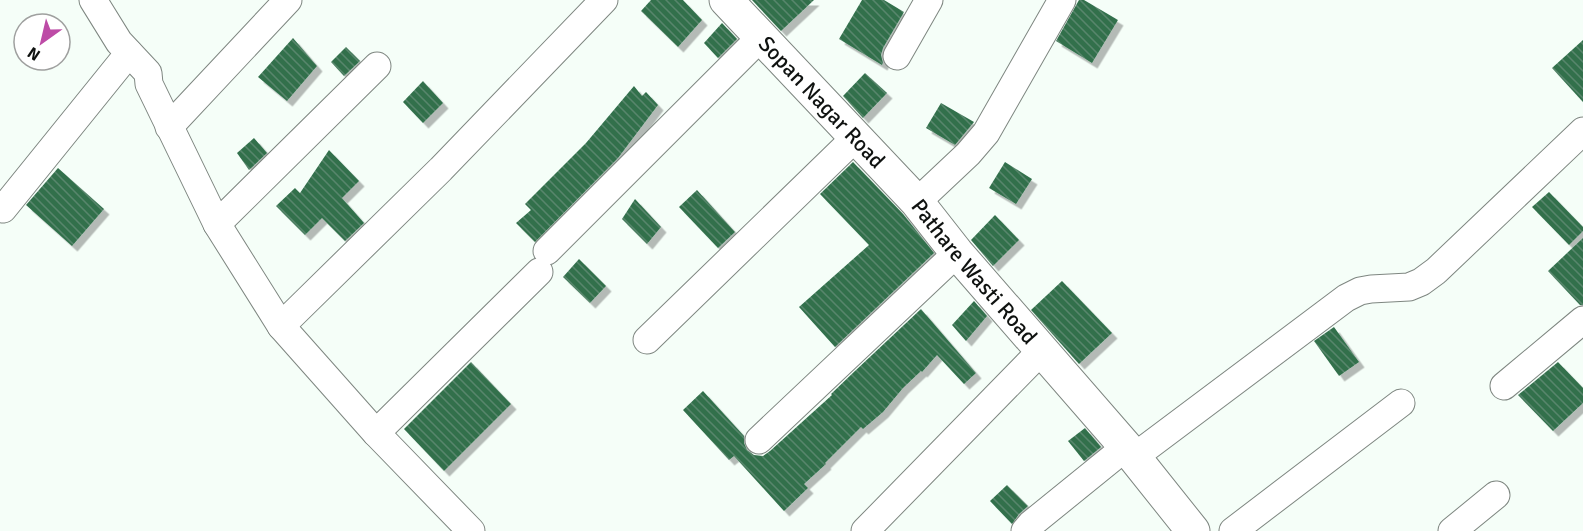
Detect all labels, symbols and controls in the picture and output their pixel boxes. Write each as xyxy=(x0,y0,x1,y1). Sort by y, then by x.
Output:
north arrow xyxy=(12,12,72,72)
street label: Sopan Nagar Road xyxy=(753,30,891,174)
text: N xyxy=(24,42,44,65)
street label: Pathare Wasti Road xyxy=(906,193,1043,349)

